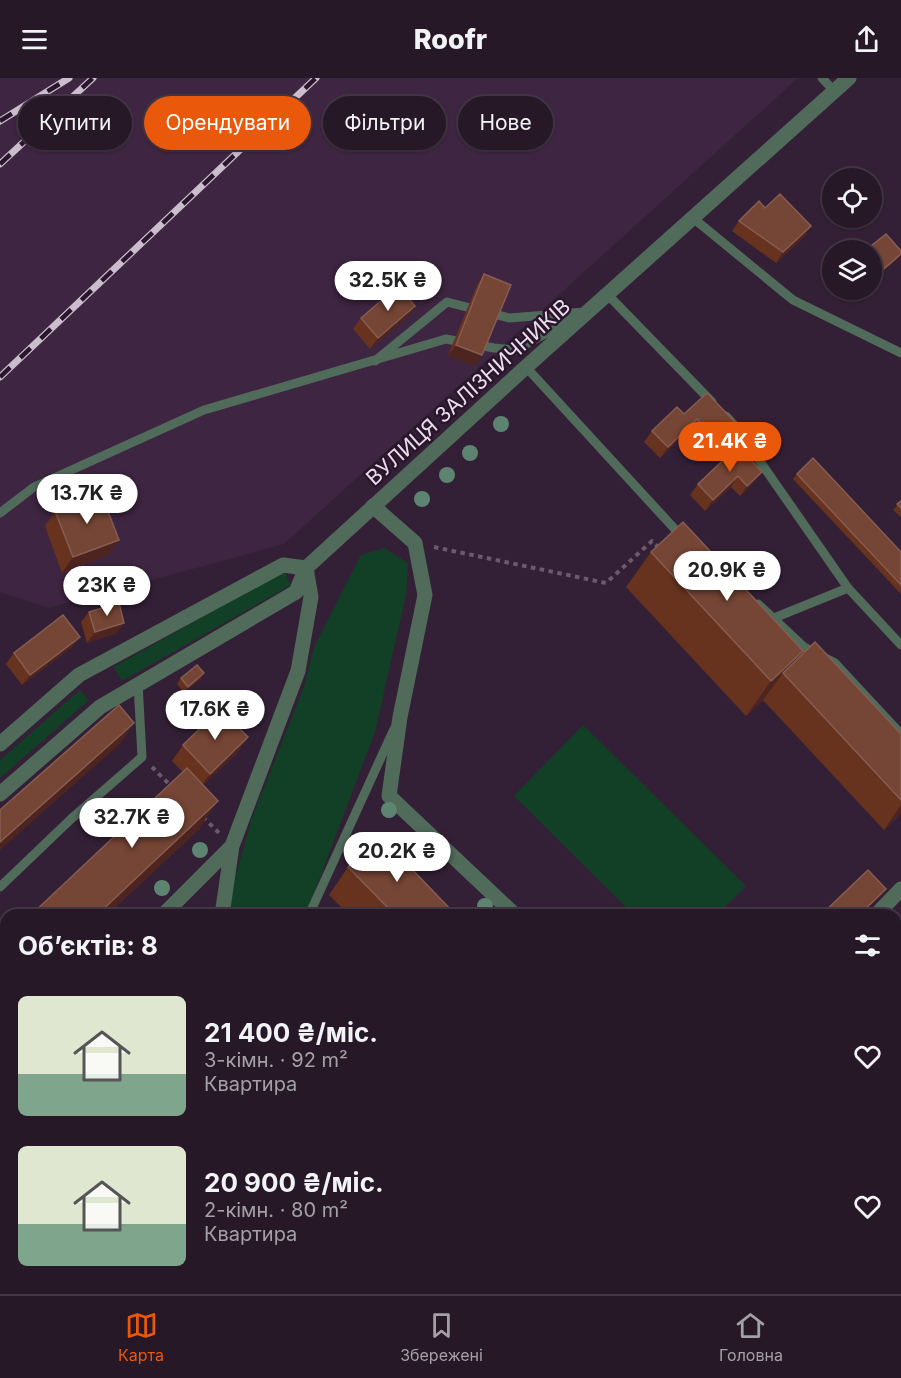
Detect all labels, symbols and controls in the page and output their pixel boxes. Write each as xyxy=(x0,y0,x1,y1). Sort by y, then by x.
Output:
icon: menu xyxy=(18,23,51,56)
text: Roofr xyxy=(414,23,487,56)
icon: share xyxy=(850,23,883,56)
chip: Купити xyxy=(18,96,132,150)
chip: Орендувати xyxy=(144,96,311,150)
chip: Фільтри xyxy=(323,96,446,150)
chip: Нове xyxy=(458,96,553,150)
map controls xyxy=(822,168,882,300)
button: locate xyxy=(822,168,882,228)
button: layers xyxy=(822,240,882,300)
pin: 32.5K ₴ xyxy=(333,261,443,312)
text: 32.5K ₴ xyxy=(349,268,427,292)
street label: ВУЛИЦЯ ЗАЛІЗНИЧНИКІВ xyxy=(361,294,575,490)
pin: 21.4K ₴ xyxy=(675,422,785,473)
text: 21.4K ₴ xyxy=(692,429,768,453)
pin: 13.7K ₴ xyxy=(32,474,142,525)
text: 13.7K ₴ xyxy=(51,481,123,505)
pin: 20.9K ₴ xyxy=(672,551,782,602)
text: 20.9K ₴ xyxy=(688,558,766,582)
pin: 23K ₴ xyxy=(65,566,149,617)
text: 23K ₴ xyxy=(77,573,137,597)
pin: 17.6K ₴ xyxy=(160,690,270,741)
text: 17.6K ₴ xyxy=(180,697,250,721)
pin: 32.7K ₴ xyxy=(77,798,187,849)
text: 32.7K ₴ xyxy=(93,805,171,829)
pin: 20.2K ₴ xyxy=(342,832,452,883)
text: 20.2K ₴ xyxy=(358,839,436,863)
icon: filters xyxy=(851,929,884,962)
text: Об’єктів: 8 xyxy=(18,930,158,961)
text: 21 400 ₴/міс. xyxy=(204,1017,378,1048)
icon: home xyxy=(66,1020,138,1092)
icon: heart xyxy=(851,1040,884,1073)
text: 3-кімн. · 92 m² xyxy=(204,1048,348,1072)
text: Квартира xyxy=(204,1072,297,1096)
text: 20 900 ₴/міс. xyxy=(204,1167,384,1198)
icon: home xyxy=(66,1170,138,1242)
icon: heart xyxy=(851,1190,884,1223)
text: 2-кімн. · 80 m² xyxy=(204,1198,348,1222)
text: Квартира xyxy=(204,1222,297,1246)
tab: Карта xyxy=(118,1309,164,1365)
tab: Збережені xyxy=(400,1309,483,1365)
tab: Головна xyxy=(719,1309,783,1365)

